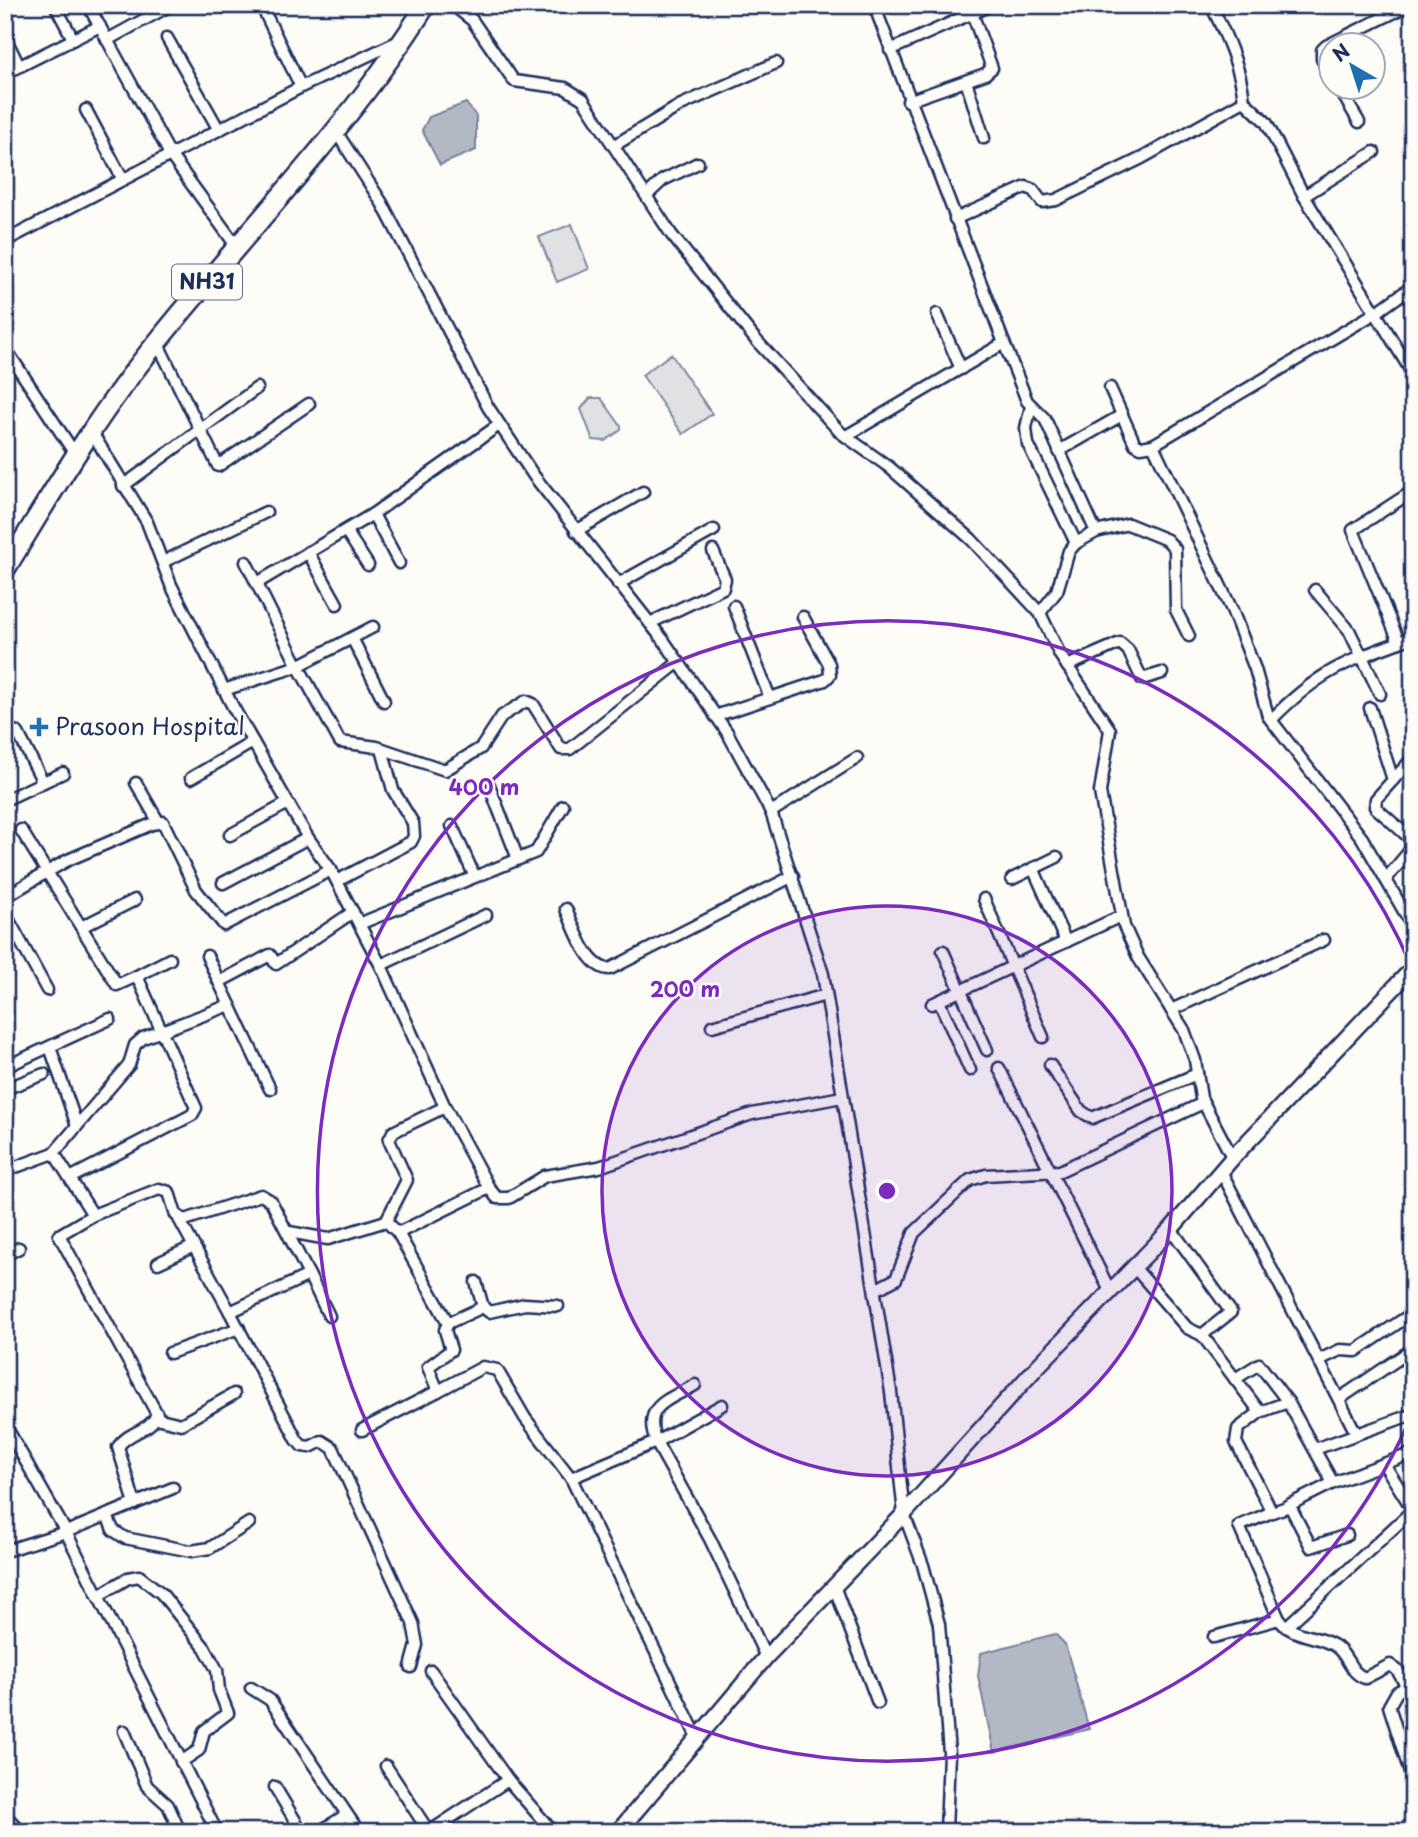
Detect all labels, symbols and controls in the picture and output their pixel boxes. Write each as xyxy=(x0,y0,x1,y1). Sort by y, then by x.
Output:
north arrow xyxy=(1316,32,1386,102)
text: N xyxy=(1326,36,1355,68)
road number: NH31 xyxy=(172,264,242,300)
place label: Prasoon Hospital xyxy=(55,708,245,743)
marker: Prasoon Hospital xyxy=(29,717,49,737)
text: 400 m xyxy=(449,770,519,802)
text: 200 m xyxy=(650,972,720,1004)
centre of rings xyxy=(875,1179,899,1203)

